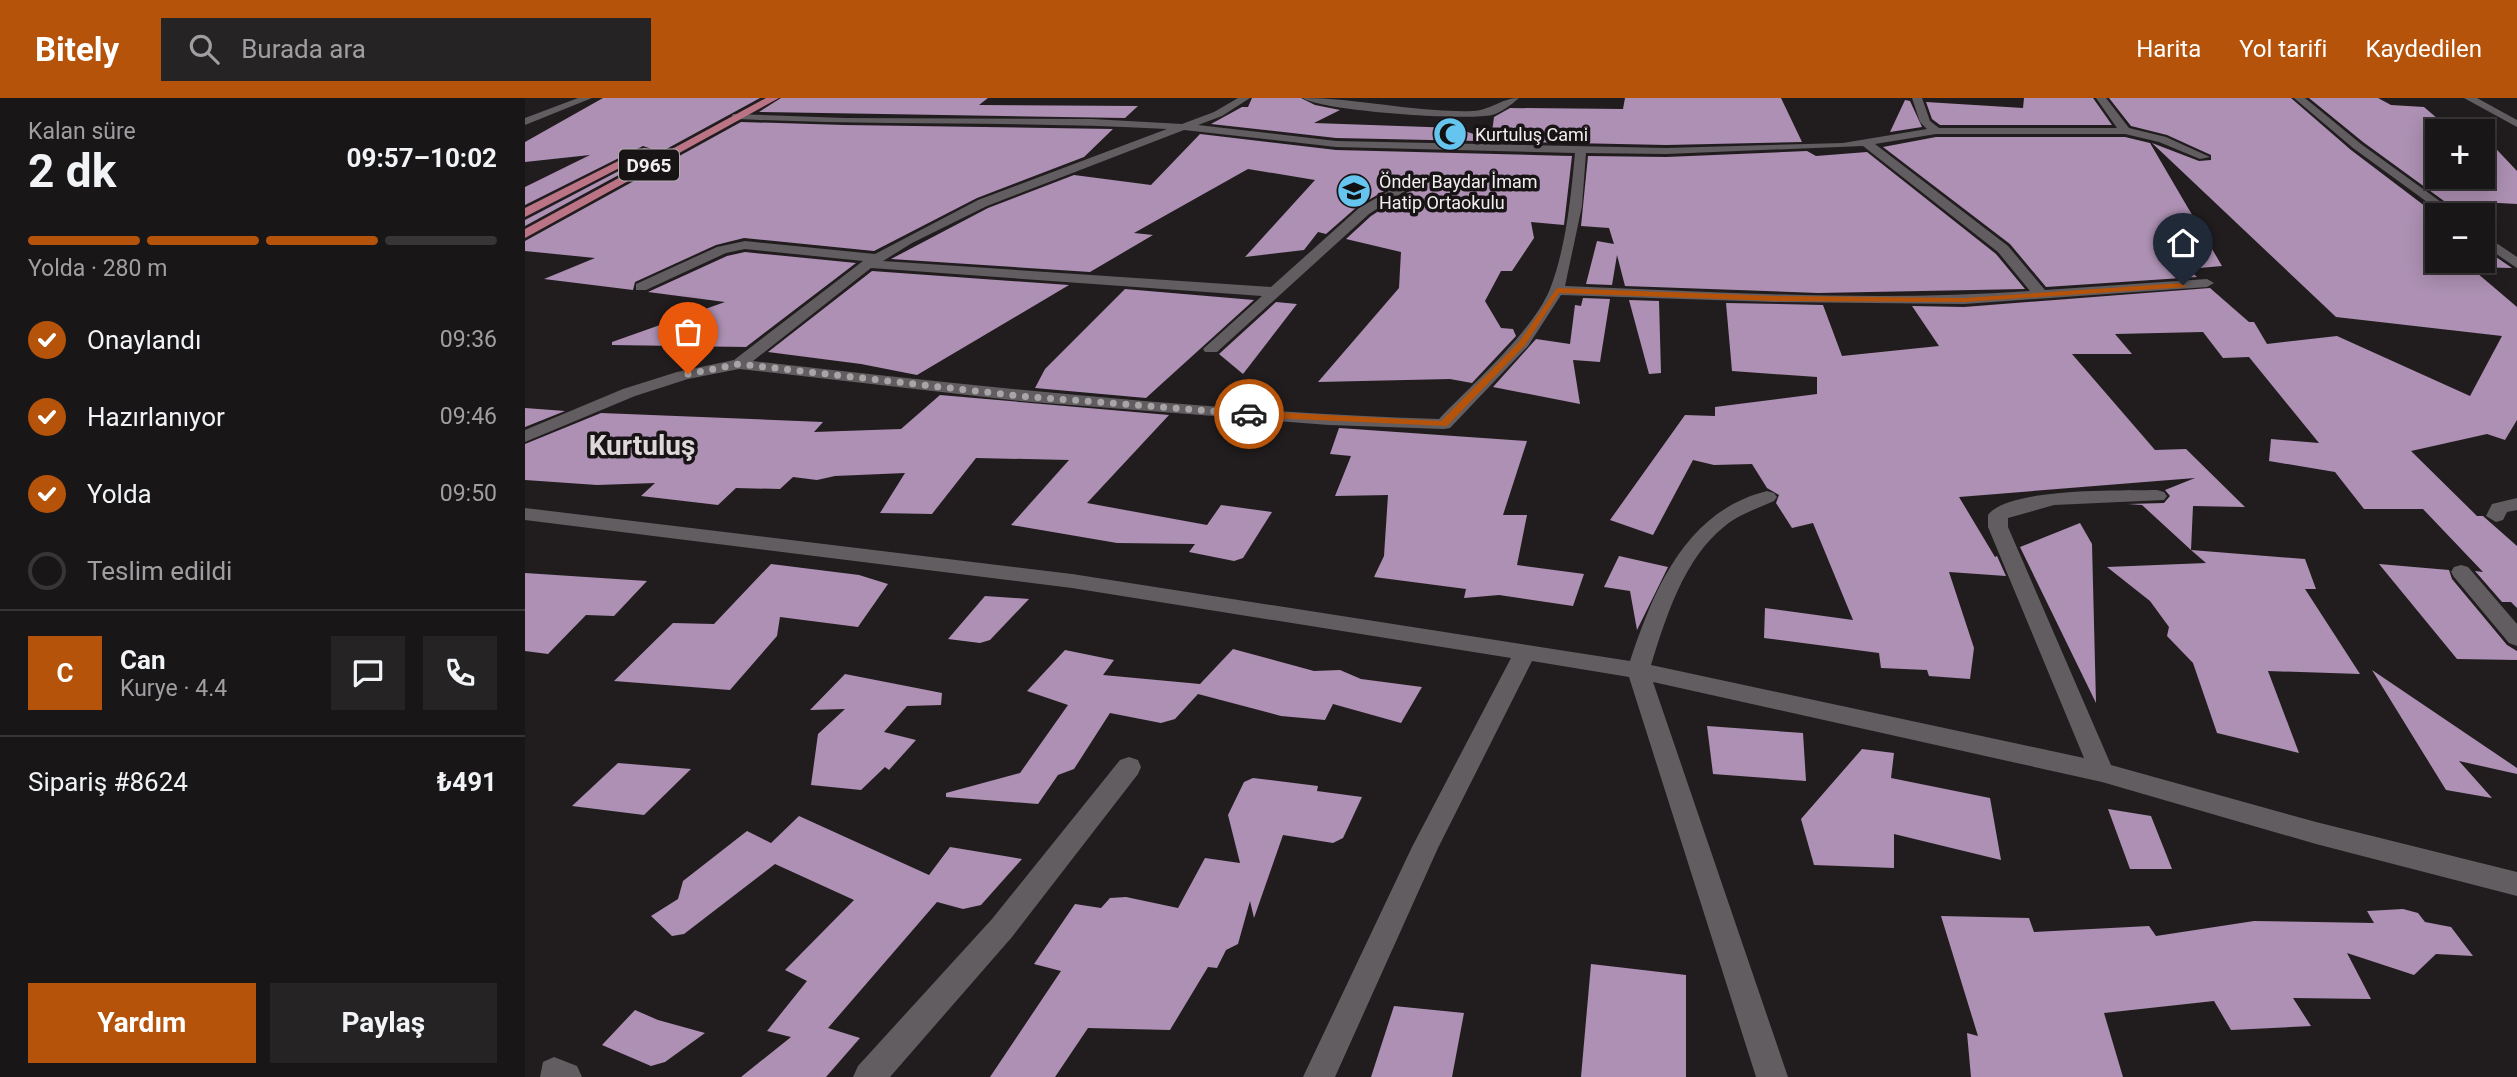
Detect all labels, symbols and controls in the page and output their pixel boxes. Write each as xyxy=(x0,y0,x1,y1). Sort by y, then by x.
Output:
search box xyxy=(161,18,651,81)
text: Bitely xyxy=(35,30,119,69)
icon: search xyxy=(185,30,223,68)
text: Burada ara xyxy=(241,34,366,64)
text: Harita xyxy=(2136,35,2201,63)
text: Yol tarifi xyxy=(2239,35,2327,63)
text: Kaydedilen xyxy=(2365,35,2482,63)
mosque icon: Kurtuluş Cami xyxy=(1431,115,1469,153)
text: Kalan süre xyxy=(28,118,136,145)
map controls xyxy=(2425,119,2495,273)
button: + xyxy=(2425,119,2495,189)
place label: Kurtuluş Cami xyxy=(1475,124,1588,145)
text: 09:57–10:02 xyxy=(347,143,497,173)
text: 2 dk xyxy=(28,144,116,198)
road number: D965 xyxy=(619,150,679,180)
place label: Önder Baydar İmam Hatip Ortaokulu xyxy=(1379,171,1538,213)
school or university icon: Önder Baydar İmam Hatip Ortaokulu xyxy=(1335,172,1373,210)
button: − xyxy=(2425,203,2495,273)
pin xyxy=(2153,213,2213,285)
icon: home xyxy=(2164,224,2202,262)
text: Yolda · 280 m xyxy=(28,255,167,282)
pin xyxy=(658,302,718,374)
icon: bag xyxy=(669,313,707,351)
icon: check xyxy=(28,321,66,359)
text: Onaylandı xyxy=(87,325,201,355)
text: 09:36 xyxy=(440,326,497,353)
courier xyxy=(1214,379,1284,449)
icon: car xyxy=(1230,395,1268,433)
icon: check xyxy=(28,398,66,436)
text: Hazırlanıyor xyxy=(87,402,225,432)
text: 09:46 xyxy=(440,403,497,430)
district label: Kurtuluş xyxy=(589,429,695,462)
icon: check xyxy=(28,475,66,513)
text: Yolda xyxy=(87,479,152,509)
text: 09:50 xyxy=(440,480,497,507)
text: Teslim edildi xyxy=(87,556,232,586)
button: chat xyxy=(331,636,405,710)
button: phone xyxy=(423,636,497,710)
text: Can xyxy=(120,645,166,675)
text: C xyxy=(56,658,74,688)
text: Kurye · 4.4 xyxy=(120,675,227,702)
text: Sipariş #8624 xyxy=(28,767,188,797)
text: ₺491 xyxy=(437,767,497,797)
button: Yardım xyxy=(28,983,256,1063)
button: Paylaş xyxy=(270,983,497,1063)

